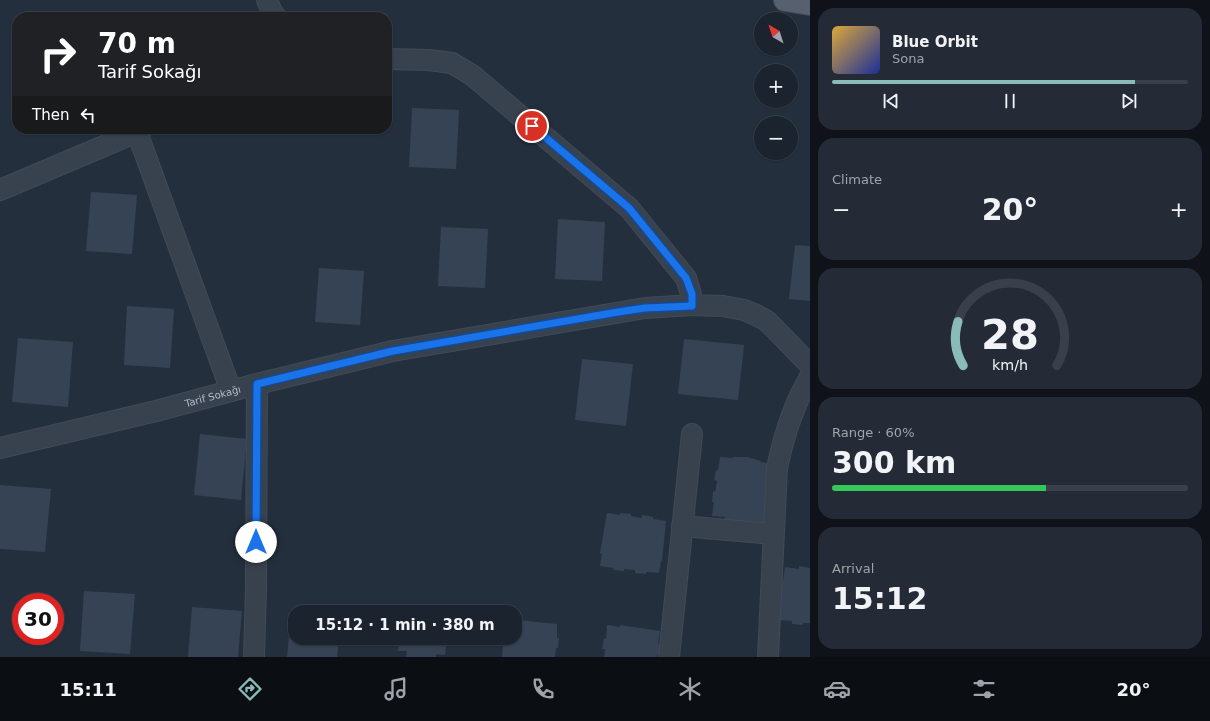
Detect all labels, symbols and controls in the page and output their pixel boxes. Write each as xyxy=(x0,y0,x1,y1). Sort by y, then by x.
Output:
north arrow xyxy=(754,12,798,56)
map controls xyxy=(754,12,798,160)
text: 70 m xyxy=(98,27,176,60)
icon: right xyxy=(32,28,84,80)
text: Blue Orbit xyxy=(892,33,978,51)
text: Sona xyxy=(892,51,924,66)
text: Tarif Sokağı xyxy=(98,61,202,82)
button: + xyxy=(754,64,798,108)
icon: previous xyxy=(880,90,902,112)
icon: pause xyxy=(999,90,1021,112)
icon: next xyxy=(1118,90,1140,112)
icon: left xyxy=(77,104,99,126)
text: Then xyxy=(32,106,69,124)
pin xyxy=(515,109,549,143)
icon: arrive xyxy=(521,115,543,137)
button: − xyxy=(754,116,798,160)
text: Climate xyxy=(832,172,882,187)
text: 20° xyxy=(982,192,1038,227)
text: − xyxy=(832,197,850,222)
text: + xyxy=(1170,197,1188,222)
text: 28 xyxy=(981,310,1039,359)
text: km/h xyxy=(992,357,1028,373)
street label: Tarif Sokağı xyxy=(182,383,242,409)
text: Range · 60% xyxy=(832,425,915,440)
text: 300 km xyxy=(832,445,956,480)
position arrow xyxy=(235,521,277,563)
text: Arrival xyxy=(832,561,874,576)
text: 15:12 xyxy=(832,581,928,616)
speed limit sign: 30 xyxy=(12,593,64,645)
text: 15:12 · 1 min · 380 m xyxy=(315,616,495,634)
icon: directions xyxy=(236,675,264,703)
icon: music xyxy=(382,675,410,703)
icon: phone xyxy=(529,675,557,703)
icon: climate xyxy=(676,675,704,703)
icon: car xyxy=(823,675,851,703)
icon: filters xyxy=(970,675,998,703)
text: 15:11 xyxy=(59,679,117,700)
text: 20° xyxy=(1117,679,1151,700)

